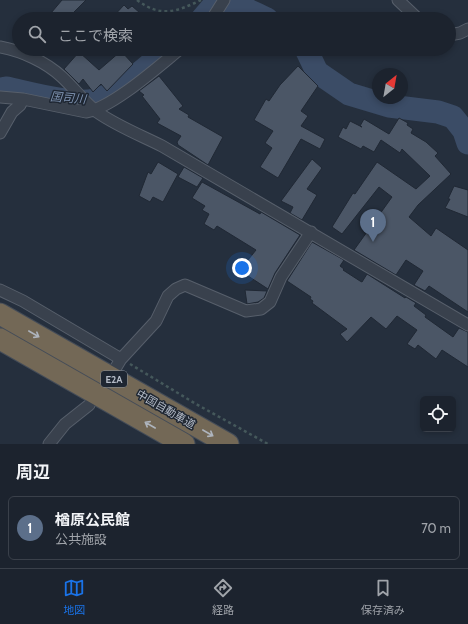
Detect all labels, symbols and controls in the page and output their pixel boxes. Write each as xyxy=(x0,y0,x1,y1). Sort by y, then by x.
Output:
search box xyxy=(12,12,456,56)
icon: search xyxy=(26,23,48,45)
text: ここで検索 xyxy=(58,27,133,45)
north arrow xyxy=(372,68,408,104)
water label: 国司川 xyxy=(49,88,89,107)
pin: 1 xyxy=(360,209,386,242)
your location xyxy=(232,258,252,278)
one-way arrow xyxy=(28,330,40,338)
road number: E2A xyxy=(101,371,127,387)
street label: 中国自動車道 xyxy=(134,386,198,432)
map controls xyxy=(420,396,456,432)
button: locate xyxy=(420,396,456,432)
one-way arrow xyxy=(144,420,156,428)
one-way arrow xyxy=(201,429,213,437)
text: 周辺 xyxy=(16,462,50,482)
text: 楢原公民館 xyxy=(55,511,130,529)
text: 1 xyxy=(28,520,32,536)
text: 70 m xyxy=(421,520,451,536)
text: 公共施設 xyxy=(55,531,107,547)
tab: 地図 xyxy=(63,577,85,617)
tab: 経路 xyxy=(212,577,234,617)
tab: 保存済み xyxy=(361,577,405,617)

